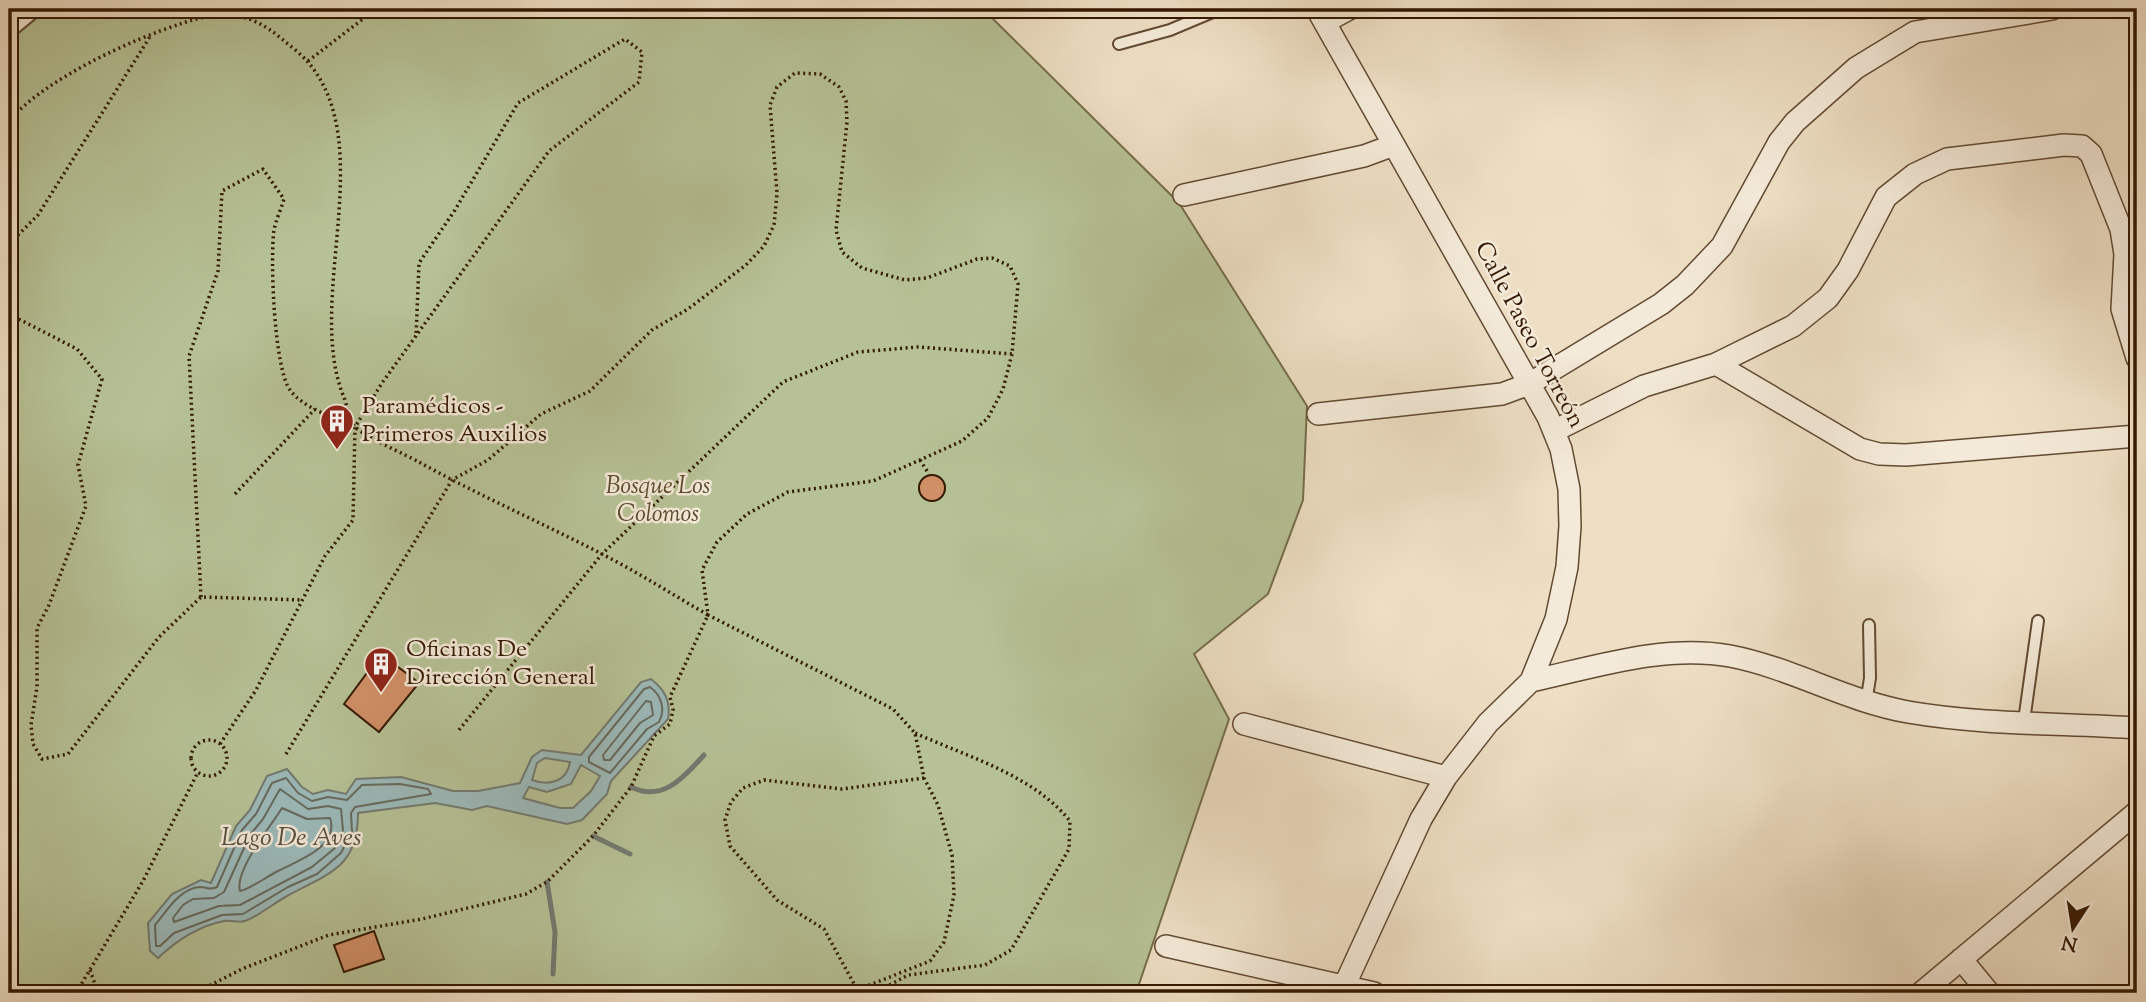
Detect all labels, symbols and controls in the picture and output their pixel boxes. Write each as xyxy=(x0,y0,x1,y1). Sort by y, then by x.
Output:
street label: Calle Paseo Torreón xyxy=(1465,236,1593,434)
place label: Paramédicos - Primeros Auxilios xyxy=(362,390,547,452)
building icon: Paramédicos - Primeros Auxilios xyxy=(318,402,356,451)
park label: Bosque Los Colomos xyxy=(606,470,710,532)
place label: Oficinas De Dirección General xyxy=(406,633,596,695)
building icon: Oficinas De Dirección General xyxy=(362,645,400,694)
water label: Lago De Aves xyxy=(221,820,361,857)
north arrow xyxy=(2038,894,2108,964)
text: N xyxy=(2060,927,2080,957)

